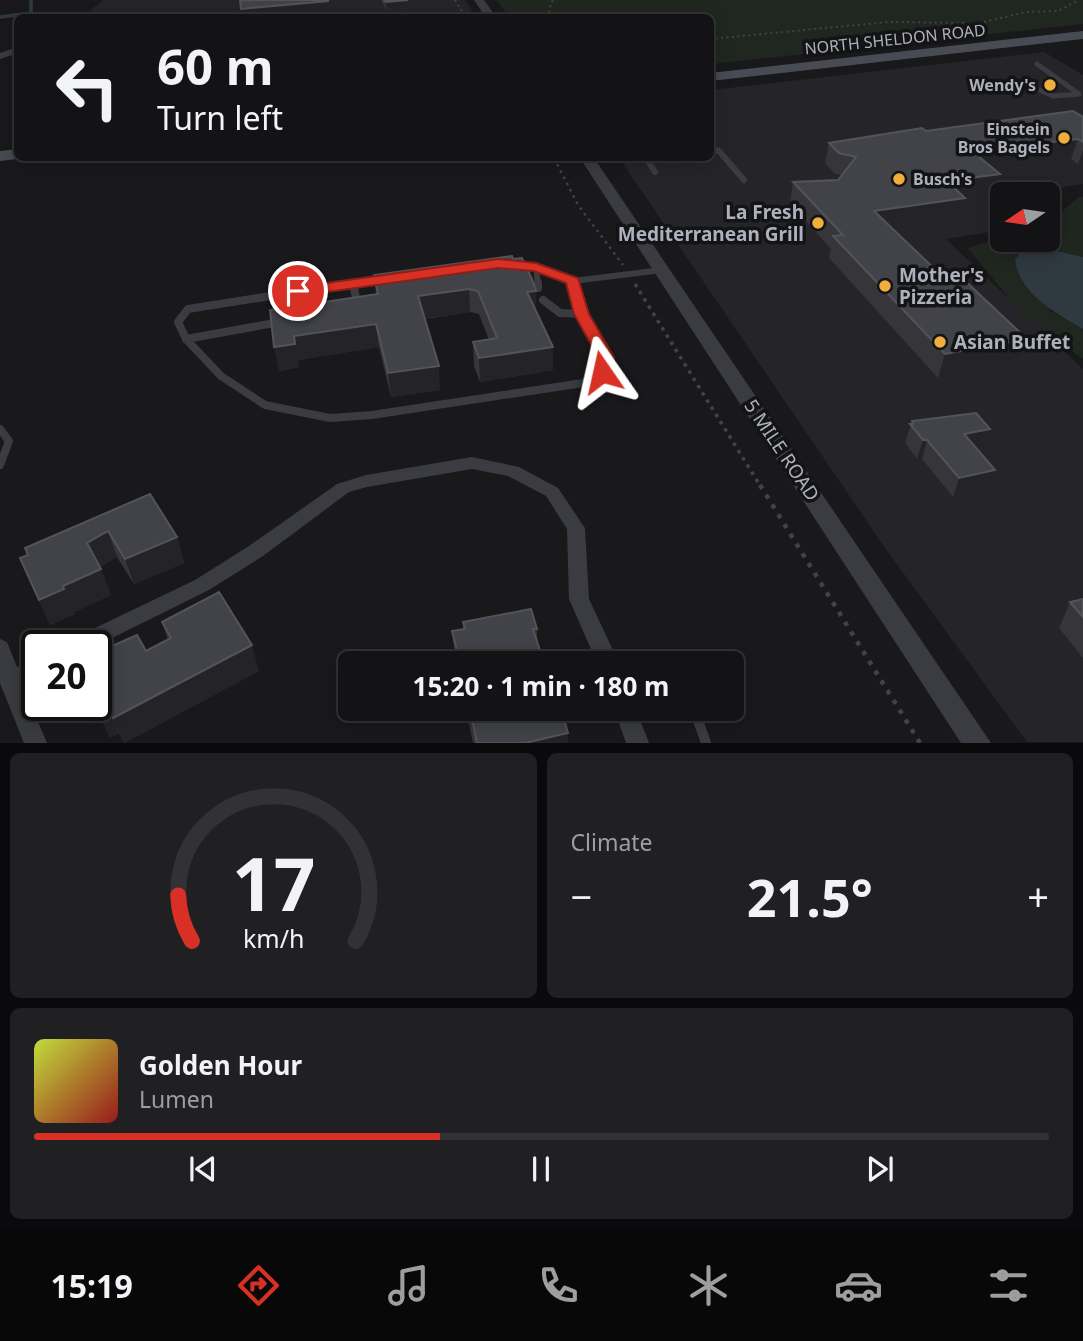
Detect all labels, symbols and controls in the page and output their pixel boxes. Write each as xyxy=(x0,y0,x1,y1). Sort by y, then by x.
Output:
street label: NORTH SHELDON ROAD xyxy=(803,19,987,59)
text: 60 m xyxy=(157,33,274,99)
icon: left xyxy=(42,42,133,133)
place label: Wendy's xyxy=(969,74,1036,96)
marker: Wendy's xyxy=(1042,77,1058,93)
text: Turn left xyxy=(157,96,283,139)
place label: Einstein Bros Bagels xyxy=(958,118,1050,158)
marker: Einstein Bros Bagels xyxy=(1056,130,1072,146)
place label: Busch's xyxy=(913,168,972,190)
marker: Busch's xyxy=(891,171,907,187)
north arrow xyxy=(990,182,1060,252)
map controls xyxy=(990,182,1060,252)
place label: La Fresh Mediterranean Grill xyxy=(618,199,804,247)
marker: La Fresh Mediterranean Grill xyxy=(810,215,826,231)
pin xyxy=(268,261,328,321)
place label: Mother's Pizzeria xyxy=(899,262,984,310)
icon: arrive xyxy=(279,272,317,310)
marker: Mother's Pizzeria xyxy=(877,278,893,294)
place label: Asian Buffet xyxy=(954,329,1070,355)
marker: Asian Buffet xyxy=(932,334,948,350)
position arrow xyxy=(565,335,639,409)
street label: 5 MILE ROAD xyxy=(738,394,826,506)
speed limit sign: 20 xyxy=(21,630,112,721)
text: 15:20 · 1 min · 180 m xyxy=(413,668,669,704)
text: Climate xyxy=(571,826,653,858)
text: 17 xyxy=(232,834,315,933)
text: 21.5° xyxy=(747,861,873,932)
text: − xyxy=(571,870,592,922)
text: + xyxy=(1027,870,1049,922)
text: km/h xyxy=(242,921,304,955)
text: Golden Hour xyxy=(139,1047,302,1083)
text: Lumen xyxy=(139,1083,214,1115)
icon: previous xyxy=(184,1150,222,1188)
icon: pause xyxy=(522,1150,560,1188)
icon: next xyxy=(861,1150,899,1188)
icon: directions xyxy=(234,1261,283,1310)
icon: music xyxy=(384,1261,433,1310)
icon: phone xyxy=(534,1261,583,1310)
icon: climate xyxy=(684,1261,733,1310)
icon: car xyxy=(834,1261,883,1310)
icon: filters xyxy=(984,1261,1033,1310)
text: 15:19 xyxy=(50,1264,133,1307)

